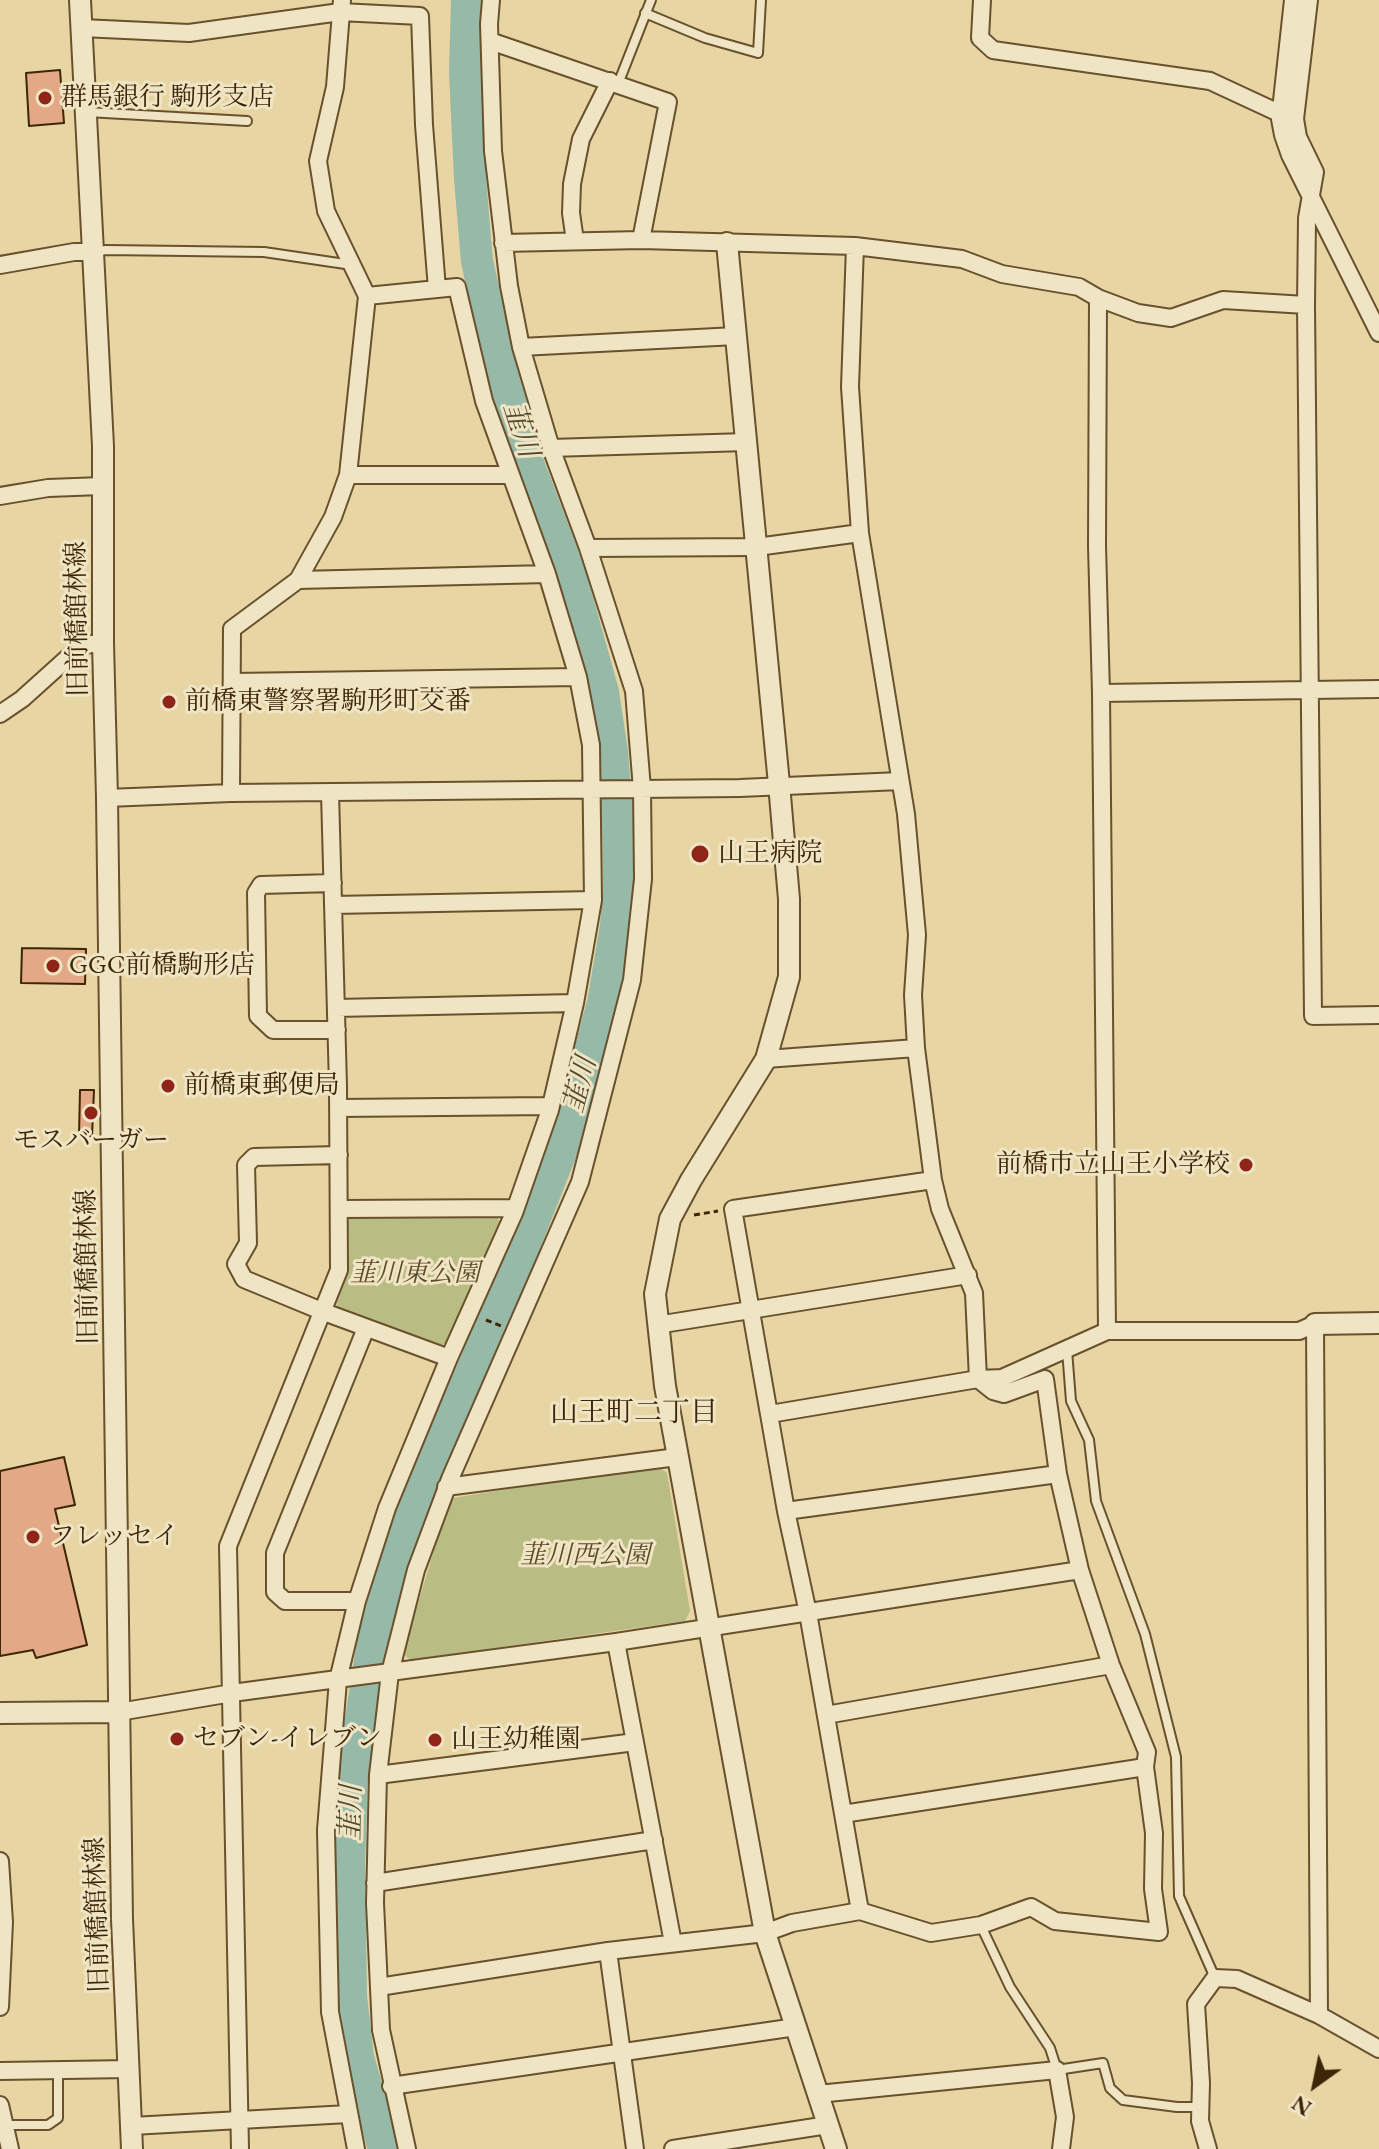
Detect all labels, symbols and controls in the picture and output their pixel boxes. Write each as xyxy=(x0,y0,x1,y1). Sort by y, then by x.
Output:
place label: 群馬銀行 駒形支店 xyxy=(61,82,274,114)
marker: 群馬銀行 駒形支店 xyxy=(36,89,54,107)
water label: 韮川 xyxy=(495,398,545,462)
street label: 旧前橋館林線 xyxy=(61,541,95,697)
place label: 前橋東警察署駒形町交番 xyxy=(185,686,471,718)
marker: 前橋東警察署駒形町交番 xyxy=(160,693,178,711)
place label: 山王病院 xyxy=(718,838,822,870)
marker: 山王病院 xyxy=(689,843,711,865)
place label: GGC前橋駒形店 xyxy=(69,950,255,982)
marker: GGC前橋駒形店 xyxy=(44,957,62,975)
water label: 韮川 xyxy=(558,1054,604,1116)
place label: 前橋東郵便局 xyxy=(184,1070,340,1102)
marker: 前橋東郵便局 xyxy=(159,1077,177,1095)
marker: モスバーガー xyxy=(82,1104,100,1122)
place label: モスバーガー xyxy=(13,1125,169,1157)
place label: 前橋市立山王小学校 xyxy=(996,1149,1230,1181)
marker: 前橋市立山王小学校 xyxy=(1237,1156,1255,1174)
street label: 旧前橋館林線 xyxy=(71,1189,105,1345)
park label: 韮川東公園 xyxy=(350,1258,480,1290)
district label: 山王町二丁目 xyxy=(550,1396,718,1430)
place label: フレッセイ xyxy=(49,1521,179,1553)
marker: フレッセイ xyxy=(24,1528,42,1546)
park label: 韮川西公園 xyxy=(520,1540,650,1572)
place label: セブン-イレブン xyxy=(193,1723,382,1755)
place label: 山王幼稚園 xyxy=(451,1724,581,1756)
marker: セブン-イレブン xyxy=(168,1730,186,1748)
marker: 山王幼稚園 xyxy=(426,1731,444,1749)
water label: 韮川 xyxy=(335,1785,369,1841)
street label: 旧前橋館林線 xyxy=(80,1837,116,1993)
north arrow xyxy=(1275,2045,1355,2125)
text: N xyxy=(1286,2089,1317,2123)

